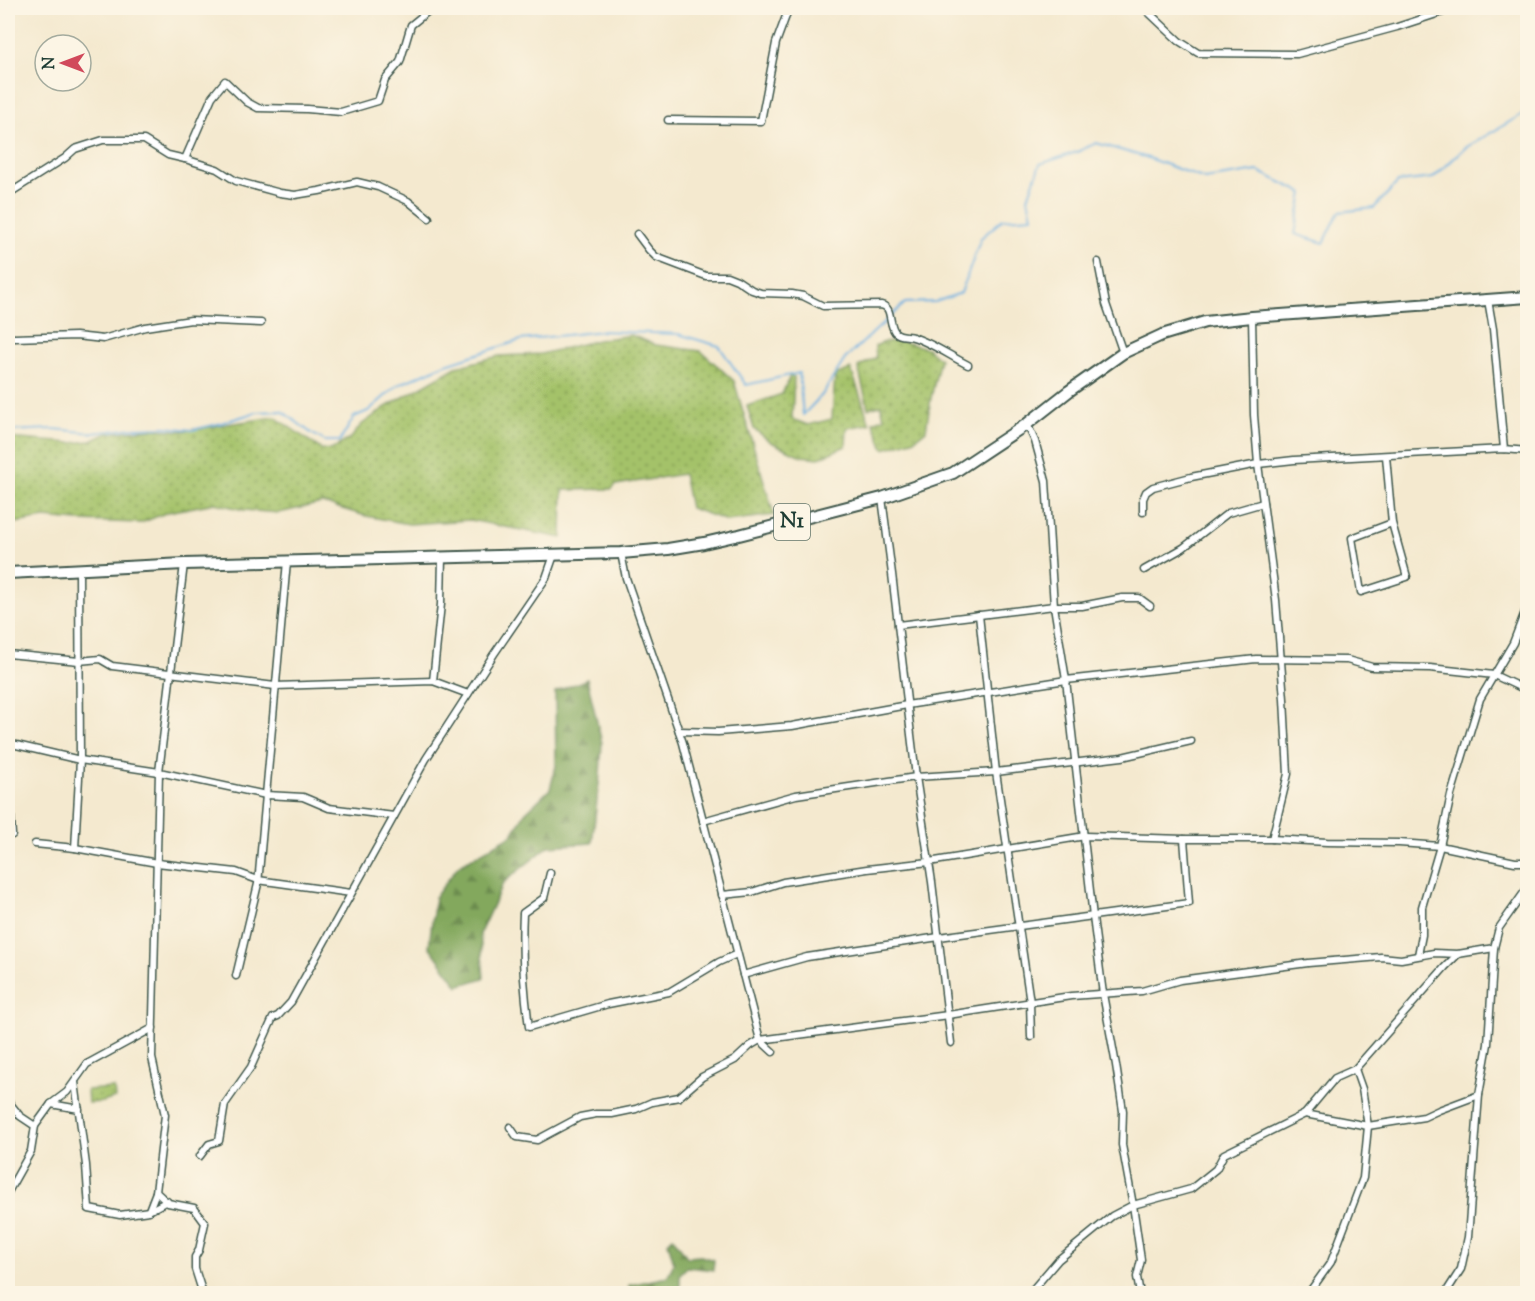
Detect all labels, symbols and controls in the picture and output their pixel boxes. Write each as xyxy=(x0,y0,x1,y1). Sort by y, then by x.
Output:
north arrow xyxy=(33,33,93,93)
text: N xyxy=(39,56,62,69)
road number: N1 xyxy=(774,504,810,540)

